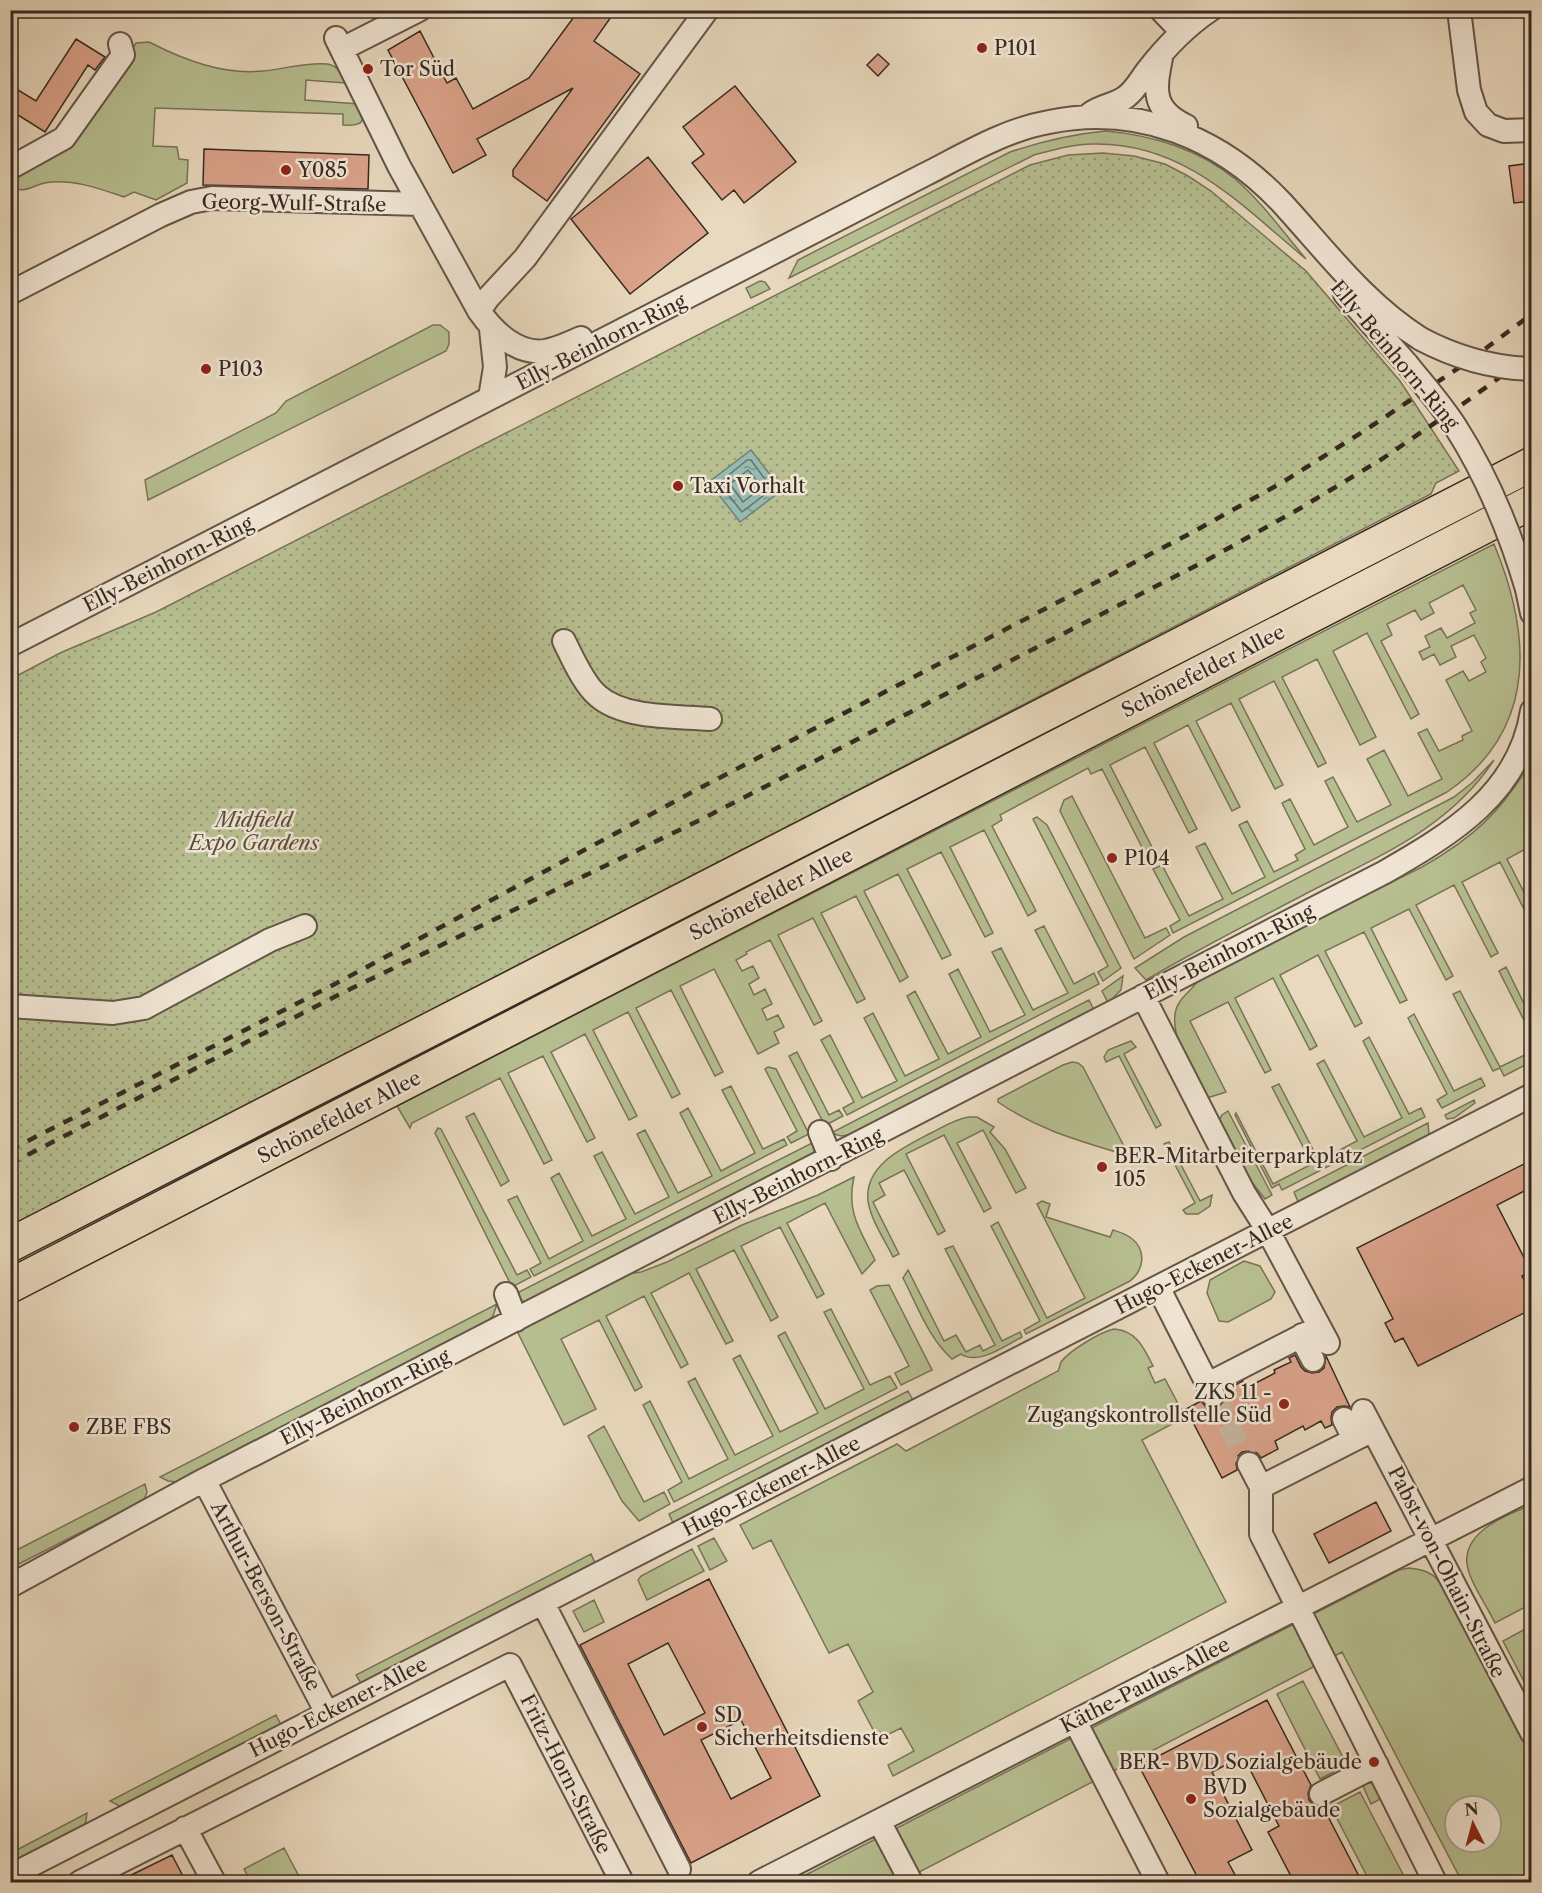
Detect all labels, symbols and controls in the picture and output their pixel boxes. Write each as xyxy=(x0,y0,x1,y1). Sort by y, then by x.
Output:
place label: P101 xyxy=(994,36,1037,60)
marker: P101 xyxy=(975,41,989,55)
place label: Tor Süd xyxy=(380,57,455,81)
marker: Tor Süd xyxy=(361,62,375,76)
place label: Y085 xyxy=(297,158,347,182)
marker: Y085 xyxy=(279,163,293,177)
street label: Georg-Wulf-Straße xyxy=(201,189,387,217)
street label: Elly-Beinhorn-Ring xyxy=(1326,276,1465,435)
street label: Elly-Beinhorn-Ring xyxy=(512,289,690,395)
place label: P103 xyxy=(218,357,263,381)
marker: P103 xyxy=(199,362,213,376)
place label: Taxi Vorhalt xyxy=(690,474,805,498)
marker: Taxi Vorhalt xyxy=(671,479,685,493)
street label: Elly-Beinhorn-Ring xyxy=(79,511,257,617)
street label: Schönefelder Allee xyxy=(1117,619,1289,723)
park label: Midfield Expo Gardens xyxy=(187,808,319,855)
street label: Schönefelder Allee xyxy=(685,842,857,946)
place label: P104 xyxy=(1124,846,1170,870)
marker: P104 xyxy=(1105,851,1119,865)
street label: Elly-Beinhorn-Ring xyxy=(1140,899,1318,1005)
street label: Schönefelder Allee xyxy=(253,1065,425,1169)
street label: Elly-Beinhorn-Ring xyxy=(709,1123,887,1229)
place label: BER-Mitarbeiterparkplatz 105 xyxy=(1114,1144,1363,1191)
marker: BER-Mitarbeiterparkplatz 105 xyxy=(1095,1160,1109,1174)
street label: Hugo-Eckener-Allee xyxy=(1111,1209,1297,1319)
street label: Elly-Beinhorn-Ring xyxy=(276,1344,454,1450)
place label: ZKS 11 - Zugangskontrollstelle Süd xyxy=(1027,1380,1272,1427)
marker: ZKS 11 - Zugangskontrollstelle Süd xyxy=(1277,1397,1291,1411)
place label: ZBE FBS xyxy=(86,1415,171,1439)
marker: ZBE FBS xyxy=(67,1420,81,1434)
street label: Hugo-Eckener-Allee xyxy=(678,1431,864,1541)
street label: Pabst-von-Ohain-Straße xyxy=(1383,1462,1511,1682)
street label: Arthur-Berson-Straße xyxy=(205,1496,326,1695)
street label: Käthe-Paulus-Allee xyxy=(1056,1632,1234,1738)
street label: Hugo-Eckener-Allee xyxy=(245,1652,431,1762)
street label: Fritz-Horn-Straße xyxy=(515,1690,617,1858)
place label: SD Sicherheitsdienste xyxy=(714,1703,889,1750)
marker: SD Sicherheitsdienste xyxy=(695,1720,709,1734)
place label: BER- BVD Sozialgebäude xyxy=(1119,1750,1362,1774)
marker: BER- BVD Sozialgebäude xyxy=(1367,1755,1381,1769)
place label: BVD Sozialgebäude xyxy=(1203,1775,1340,1822)
marker: BVD Sozialgebäude xyxy=(1184,1792,1198,1806)
north arrow xyxy=(1443,1794,1503,1854)
text: N xyxy=(1463,1798,1479,1820)

